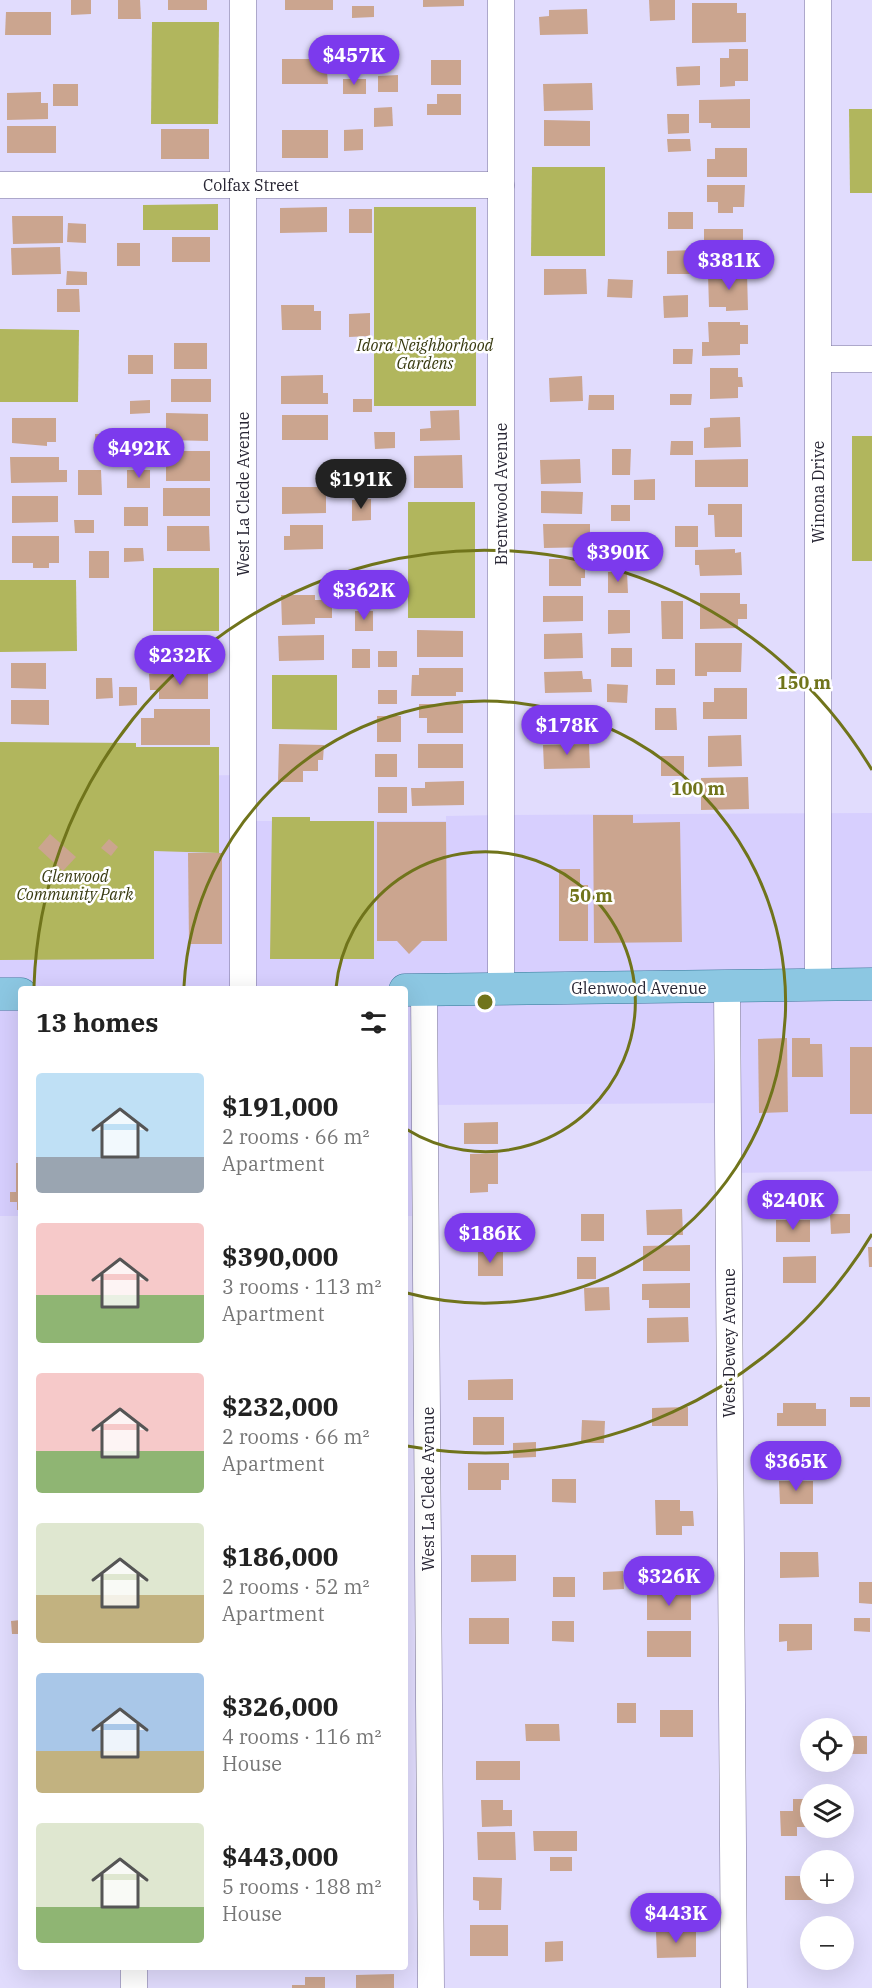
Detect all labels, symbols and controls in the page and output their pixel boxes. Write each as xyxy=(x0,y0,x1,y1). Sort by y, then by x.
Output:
pin: $457K xyxy=(312,35,396,86)
text: $457K xyxy=(322,41,386,68)
street label: Colfax Street xyxy=(203,175,299,195)
pin: $381K xyxy=(687,240,771,291)
text: $381K xyxy=(697,246,761,273)
park label: Idora Neighborhood Gardens xyxy=(356,335,494,373)
street label: West La Clede Avenue xyxy=(233,412,253,576)
street label: Brentwood Avenue xyxy=(491,423,511,565)
pin: $492K xyxy=(97,428,181,479)
text: $492K xyxy=(107,434,171,461)
street label: Winona Drive xyxy=(808,441,828,543)
pin: $191K xyxy=(319,459,403,510)
text: $191K xyxy=(329,465,393,492)
pin: $390K xyxy=(576,532,660,583)
text: $390K xyxy=(586,538,650,565)
pin: $362K xyxy=(322,570,406,621)
text: $362K xyxy=(332,576,396,603)
pin: $232K xyxy=(138,635,222,686)
text: $232K xyxy=(148,641,212,668)
text: 150 m xyxy=(777,671,832,694)
pin: $178K xyxy=(525,705,609,756)
text: $178K xyxy=(535,711,599,738)
text: 100 m xyxy=(671,777,726,800)
park label: Glenwood Community Park xyxy=(17,866,134,904)
text: 50 m xyxy=(569,884,613,907)
street label: Glenwood Avenue xyxy=(571,978,707,998)
centre of rings xyxy=(475,992,495,1012)
text: 13 homes xyxy=(36,1005,158,1039)
icon: filters xyxy=(357,1006,390,1039)
text: $191,000 xyxy=(222,1089,338,1123)
icon: home xyxy=(84,1097,156,1169)
text: 2 rooms · 66 m² xyxy=(222,1123,369,1150)
text: Apartment xyxy=(222,1150,325,1177)
pin: $240K xyxy=(751,1180,835,1231)
text: $240K xyxy=(761,1186,825,1213)
pin: $186K xyxy=(448,1213,532,1264)
text: $186K xyxy=(458,1219,522,1246)
text: $390,000 xyxy=(222,1239,338,1273)
icon: home xyxy=(84,1247,156,1319)
street label: West Dewey Avenue xyxy=(719,1268,739,1418)
text: 3 rooms · 113 m² xyxy=(222,1273,381,1300)
text: Apartment xyxy=(222,1300,325,1327)
text: $232,000 xyxy=(222,1389,338,1423)
icon: home xyxy=(84,1397,156,1469)
street label: West La Clede Avenue xyxy=(418,1407,438,1571)
text: 2 rooms · 66 m² xyxy=(222,1423,369,1450)
pin: $365K xyxy=(754,1441,838,1492)
text: $365K xyxy=(764,1447,828,1474)
text: Apartment xyxy=(222,1450,325,1477)
text: $186,000 xyxy=(222,1539,338,1573)
icon: home xyxy=(84,1547,156,1619)
pin: $326K xyxy=(627,1556,711,1607)
text: $326K xyxy=(637,1562,701,1589)
text: 2 rooms · 52 m² xyxy=(222,1573,369,1600)
text: Apartment xyxy=(222,1600,325,1627)
text: $326,000 xyxy=(222,1689,338,1723)
icon: home xyxy=(84,1697,156,1769)
map controls xyxy=(800,1718,854,1970)
button: locate xyxy=(800,1718,854,1772)
text: 4 rooms · 116 m² xyxy=(222,1723,381,1750)
text: House xyxy=(222,1750,282,1777)
button: layers xyxy=(800,1784,854,1838)
text: $443,000 xyxy=(222,1839,338,1873)
icon: home xyxy=(84,1847,156,1919)
button: + xyxy=(800,1850,854,1904)
text: 5 rooms · 188 m² xyxy=(222,1873,381,1900)
pin: $443K xyxy=(634,1893,718,1944)
text: $443K xyxy=(644,1899,708,1926)
text: House xyxy=(222,1900,282,1927)
button: − xyxy=(800,1916,854,1970)

